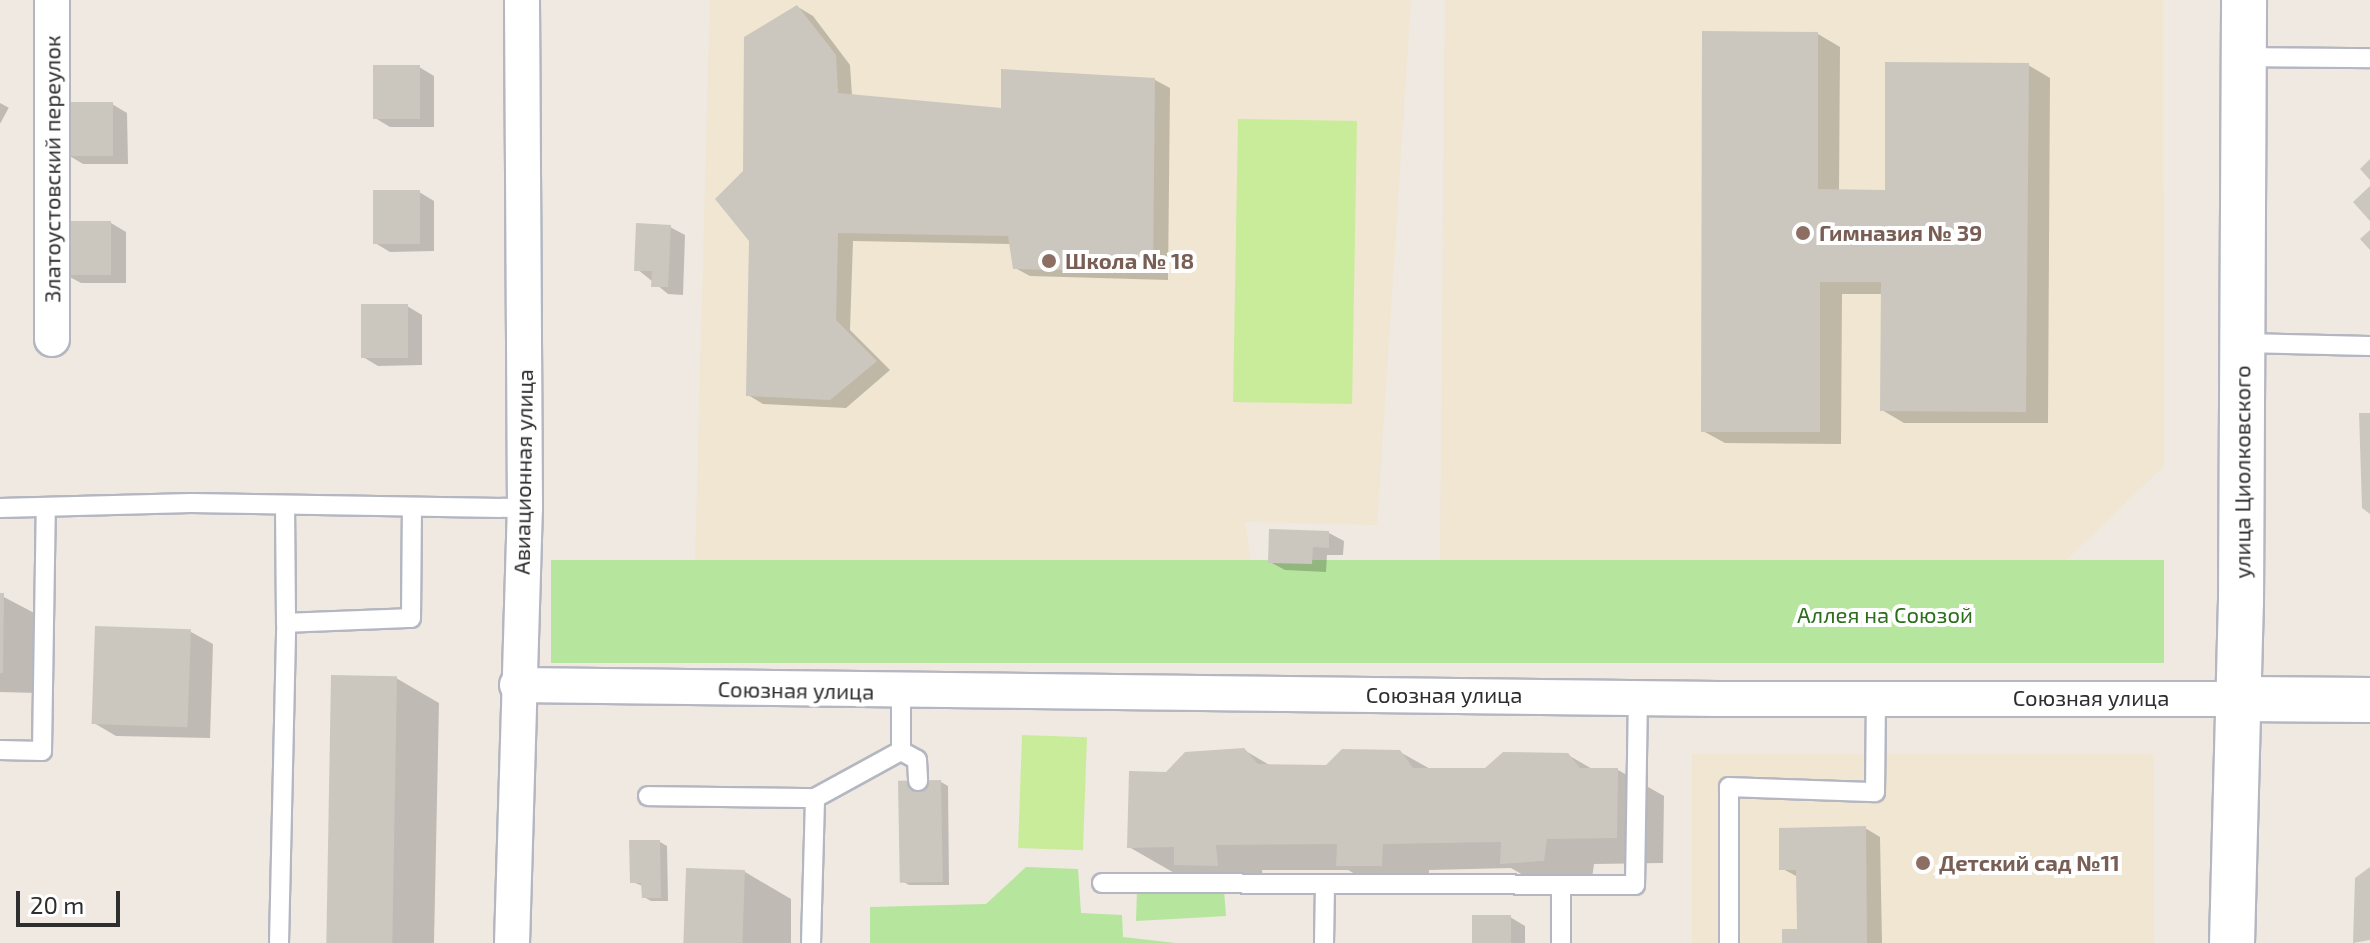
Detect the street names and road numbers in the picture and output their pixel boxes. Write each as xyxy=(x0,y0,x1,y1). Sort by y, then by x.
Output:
street label: Златоустовский переулок xyxy=(39,35,65,303)
street label: улица Циолковского xyxy=(2229,365,2255,579)
street label: Авиационная улица xyxy=(508,369,538,575)
street label: Союзная улица xyxy=(717,675,875,705)
street label: Союзная улица xyxy=(1366,682,1522,708)
street label: Союзная улица xyxy=(2013,685,2169,711)

